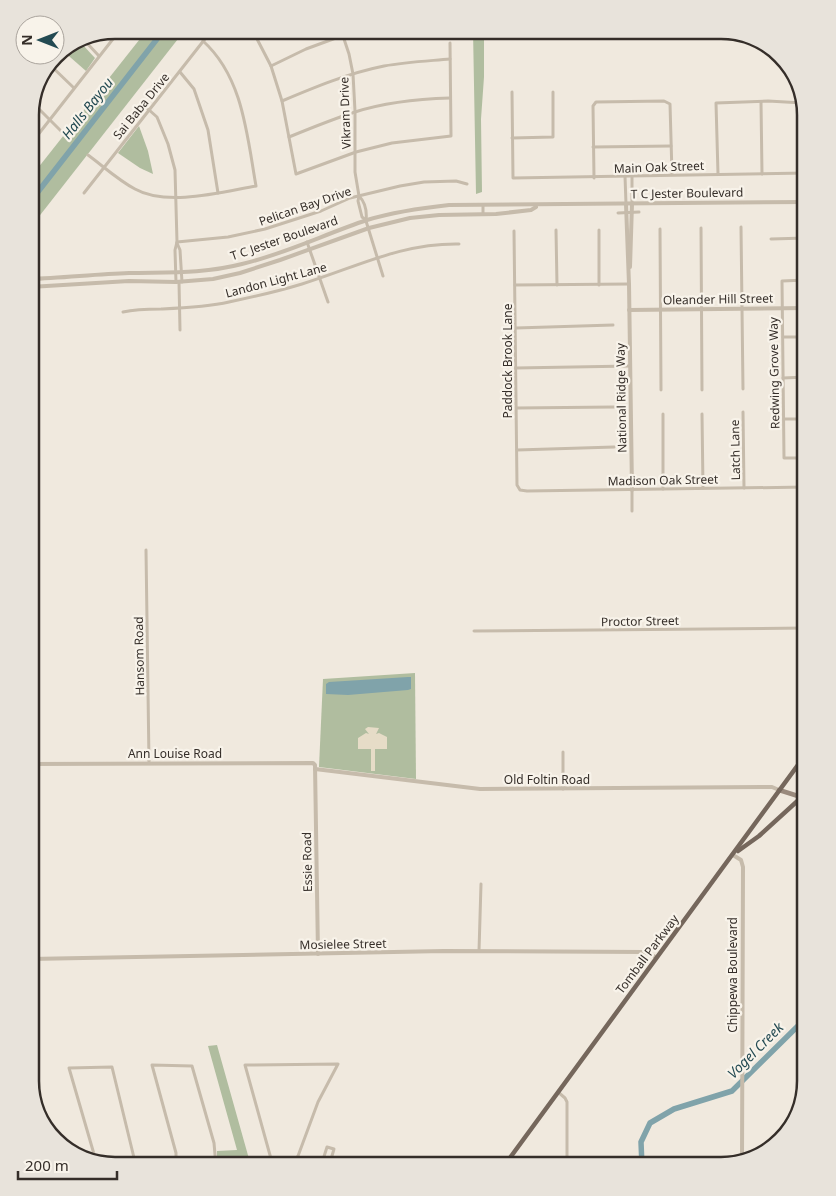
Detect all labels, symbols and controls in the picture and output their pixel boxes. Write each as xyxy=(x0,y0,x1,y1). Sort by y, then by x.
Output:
north arrow xyxy=(15,15,65,65)
text: N xyxy=(17,34,36,46)
street label: Sai Baba Drive xyxy=(109,69,173,143)
water label: Halls Bayou xyxy=(57,73,117,143)
street label: Vikram Drive xyxy=(335,76,355,149)
street label: Main Oak Street xyxy=(614,157,705,177)
street label: Pelican Bay Drive xyxy=(257,182,354,230)
street label: T C Jester Boulevard xyxy=(631,184,743,202)
street label: T C Jester Boulevard xyxy=(228,212,340,264)
street label: Landon Light Lane xyxy=(223,258,329,302)
street label: Oleander Hill Street xyxy=(663,290,774,308)
street label: Paddock Brook Lane xyxy=(499,303,516,419)
street label: Redwing Grove Way xyxy=(765,316,783,429)
street label: National Ridge Way xyxy=(612,342,630,453)
street label: Latch Lane xyxy=(726,419,744,481)
street label: Madison Oak Street xyxy=(607,471,719,489)
street label: Proctor Street xyxy=(601,612,680,630)
street label: Hansom Road xyxy=(130,616,148,696)
street label: Ann Louise Road xyxy=(128,745,222,762)
street label: Old Foltin Road xyxy=(504,771,590,788)
street label: Essie Road xyxy=(298,832,316,892)
street label: Tomball Parkway xyxy=(612,910,683,997)
street label: Chippewa Boulevard xyxy=(724,917,741,1033)
street label: Mosielee Street xyxy=(299,935,387,953)
water label: Vogel Creek xyxy=(723,1017,788,1082)
scale bar xyxy=(18,1148,116,1180)
text: 200 m xyxy=(25,1155,69,1175)

